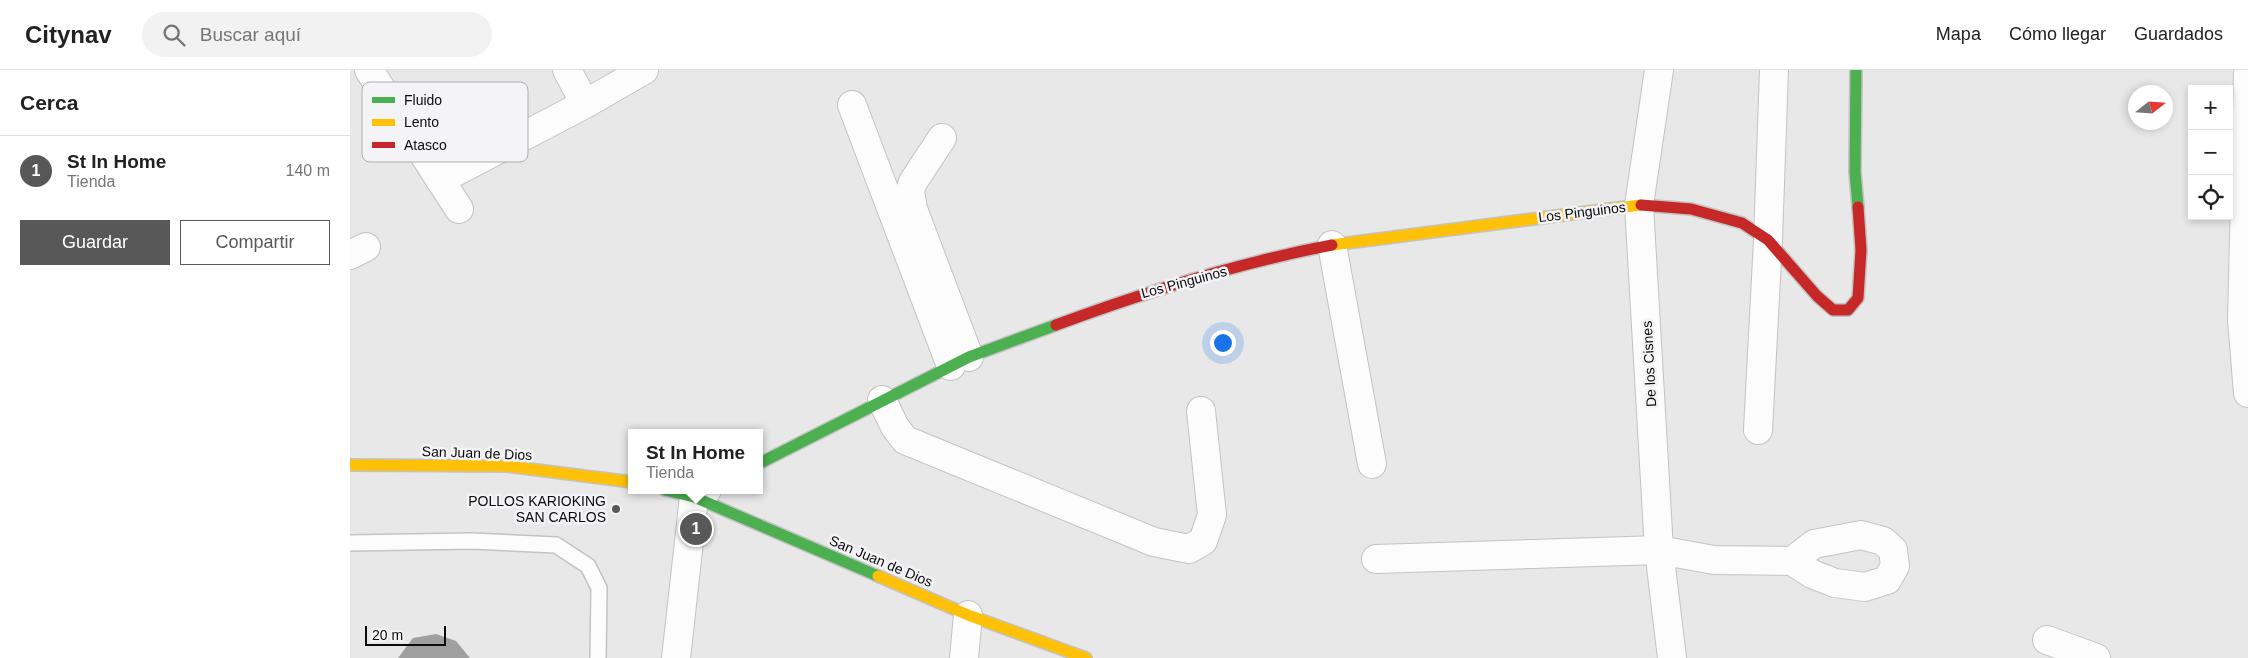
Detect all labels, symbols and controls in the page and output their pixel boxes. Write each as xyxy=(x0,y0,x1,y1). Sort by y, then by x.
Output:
search box xyxy=(142,12,492,57)
text: Citynav xyxy=(25,21,112,48)
icon: search xyxy=(160,21,188,49)
text: Buscar aquí xyxy=(200,24,301,45)
text: Mapa xyxy=(1936,24,1981,44)
text: Cómo llegar xyxy=(2009,24,2106,44)
text: Guardados xyxy=(2134,24,2223,44)
legend xyxy=(362,82,528,162)
north arrow xyxy=(2128,85,2173,130)
map controls xyxy=(2188,85,2233,220)
button: + xyxy=(2188,85,2233,130)
text: Cerca xyxy=(20,91,78,114)
text: Fluido xyxy=(404,92,442,108)
text: Lento xyxy=(404,114,439,130)
button: − xyxy=(2188,130,2233,175)
text: Atasco xyxy=(404,137,447,153)
text: St In Home xyxy=(67,151,166,172)
text: 1 xyxy=(32,162,40,179)
text: 140 m xyxy=(286,162,330,179)
text: Tienda xyxy=(67,173,115,190)
button: locate xyxy=(2188,175,2233,220)
street label: Los Pinguinos xyxy=(1537,199,1627,225)
button: Guardar xyxy=(20,220,170,265)
button: Compartir xyxy=(180,220,330,265)
street label: Los Pinguinos xyxy=(1139,263,1229,301)
street label: De los Cisnes xyxy=(1639,320,1659,408)
your location xyxy=(1210,330,1236,356)
popup xyxy=(628,429,763,494)
text: St In Home xyxy=(646,442,745,463)
street label: San Juan de Dios xyxy=(421,443,533,463)
text: Tienda xyxy=(646,464,694,481)
place label: POLLOS KARIOKING SAN CARLOS xyxy=(468,493,606,525)
marker: POLLOS KARIOKING SAN CARLOS xyxy=(610,503,622,515)
pin: 1 xyxy=(680,510,712,548)
street label: San Juan de Dios xyxy=(827,532,935,590)
scale bar xyxy=(365,623,446,646)
text: 20 m xyxy=(372,627,403,643)

